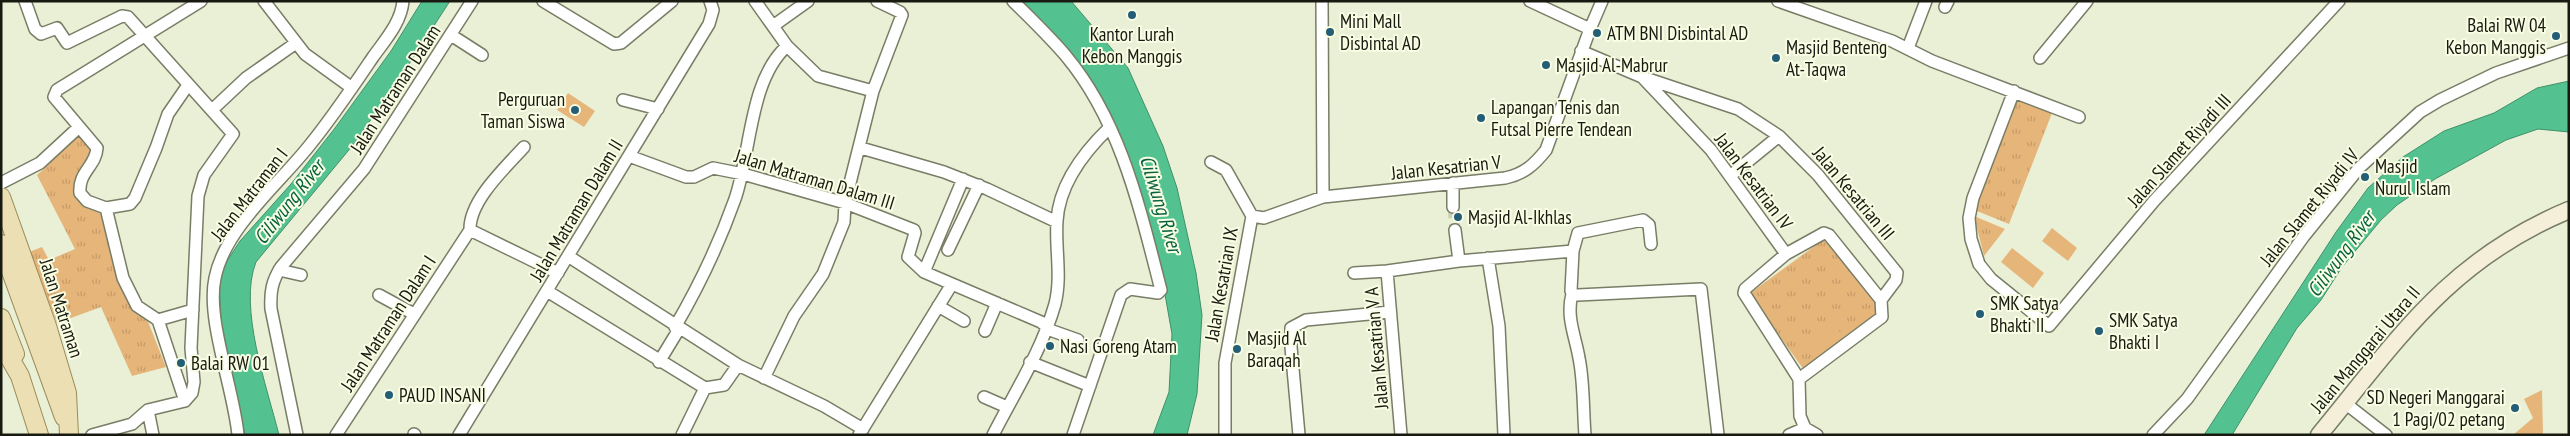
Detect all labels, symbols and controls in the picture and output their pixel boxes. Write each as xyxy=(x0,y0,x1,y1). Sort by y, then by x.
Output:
marker: Kantor Lurah Kebon Manggis xyxy=(1126,9,1138,21)
place label: Mini Mall Disbintal AD xyxy=(1340,9,1421,55)
place label: Balai RW 04 Kebon Manggis xyxy=(2446,13,2546,59)
street label: Jalan Matraman Dalam xyxy=(344,20,446,159)
place label: ATM BNI Disbintal AD xyxy=(1607,21,1748,45)
place label: Kantor Lurah Kebon Manggis xyxy=(1082,22,1182,68)
marker: Mini Mall Disbintal AD xyxy=(1324,26,1336,38)
marker: ATM BNI Disbintal AD xyxy=(1591,27,1603,39)
marker: Balai RW 04 Kebon Manggis xyxy=(2550,30,2562,42)
place label: Masjid Benteng At-Taqwa xyxy=(1786,35,1887,81)
marker: Masjid Benteng At-Taqwa xyxy=(1770,52,1782,64)
place label: Masjid Al-Mabrur xyxy=(1556,53,1668,77)
marker: Masjid Al-Mabrur xyxy=(1540,59,1552,71)
place label: Perguruan Taman Siswa xyxy=(481,87,565,133)
street label: Jalan Slamet Riyadi III xyxy=(2121,89,2236,212)
place label: Lapangan Tenis dan Futsal Pierre Tendean xyxy=(1491,95,1632,141)
marker: Perguruan Taman Siswa xyxy=(569,104,581,116)
marker: Lapangan Tenis dan Futsal Pierre Tendean xyxy=(1475,112,1487,124)
street label: Jalan Kesatrian IV xyxy=(1709,127,1798,234)
street label: Jalan Matraman Dalam II xyxy=(524,135,628,286)
street label: Jalan Kesatrian III xyxy=(1807,141,1900,245)
street label: Jalan Matraman I xyxy=(205,143,293,246)
street label: Jalan Matraman Dalam III xyxy=(731,143,898,215)
street label: Jalan Slamet Riyadi IV xyxy=(2254,143,2364,271)
street label: Jalan Kesatrian V xyxy=(1389,149,1502,185)
water label: Ciliwung River xyxy=(1134,152,1189,258)
water label: Ciliwung River xyxy=(248,153,332,249)
place label: Masjid Nurul Islam xyxy=(2375,154,2451,200)
marker: Masjid Nurul Islam xyxy=(2359,171,2371,183)
water label: Ciliwung River xyxy=(2301,204,2382,302)
place label: Masjid Al-Ikhlas xyxy=(1468,205,1572,229)
marker: Masjid Al-Ikhlas xyxy=(1452,211,1464,223)
street label: Jalan Kesatrian IX xyxy=(1199,225,1243,344)
street label: Jalan Matraman Dalam I xyxy=(335,251,441,396)
street label: Jalan Matraman xyxy=(34,255,89,361)
street label: Jalan Manggarai Utara II xyxy=(2304,281,2425,418)
street label: Jalan Kesatrian V A xyxy=(1359,286,1393,411)
place label: SMK Satya Bhakti II xyxy=(1990,291,2059,337)
marker: SMK Satya Bhakti II xyxy=(1974,308,1986,320)
place label: SMK Satya Bhakti I xyxy=(2109,308,2178,354)
marker: SMK Satya Bhakti I xyxy=(2093,325,2105,337)
place label: Masjid Al Baraqah xyxy=(1247,326,1307,372)
place label: Nasi Goreng Atam xyxy=(1060,334,1177,358)
marker: Nasi Goreng Atam xyxy=(1044,340,1056,352)
marker: Masjid Al Baraqah xyxy=(1231,343,1243,355)
place label: Balai RW 01 xyxy=(191,351,270,375)
marker: Balai RW 01 xyxy=(175,357,187,369)
place label: PAUD INSANI xyxy=(399,383,486,407)
place label: SD Negeri Manggarai 1 Pagi/02 petang xyxy=(2367,385,2505,431)
marker: PAUD INSANI xyxy=(383,389,395,401)
marker: SD Negeri Manggarai 1 Pagi/02 petang xyxy=(2509,402,2521,414)

